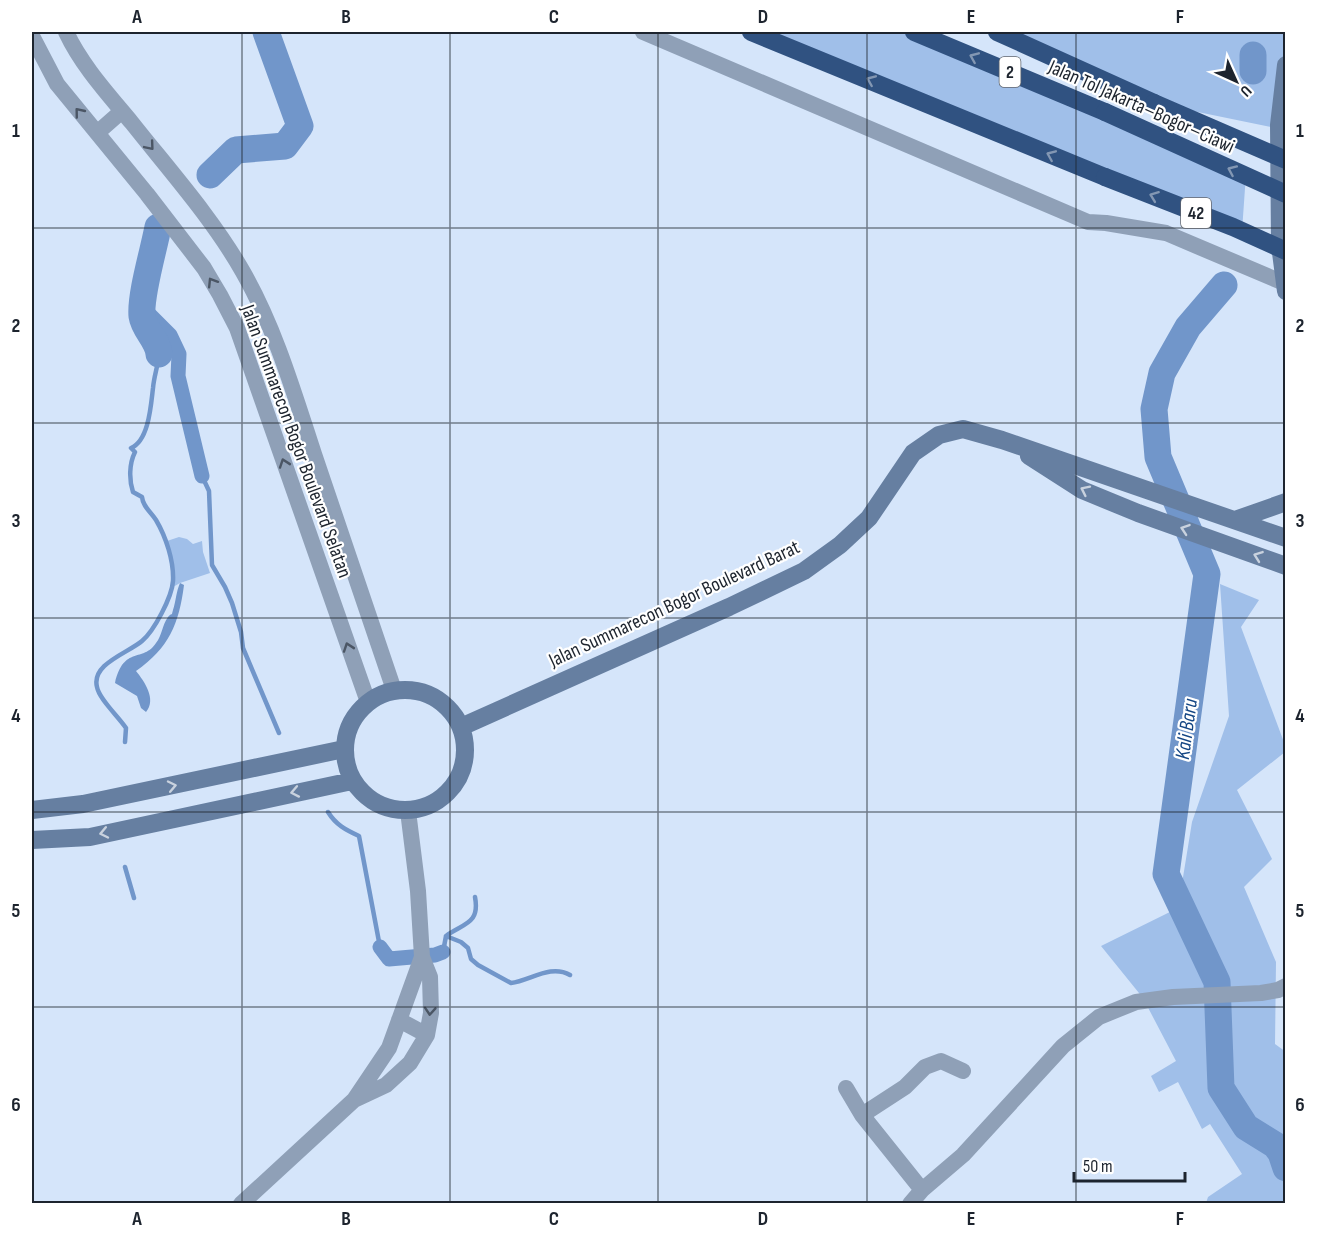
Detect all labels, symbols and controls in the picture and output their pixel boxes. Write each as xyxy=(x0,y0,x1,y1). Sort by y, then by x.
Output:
text: A xyxy=(131,5,142,29)
text: B xyxy=(341,5,351,29)
text: C xyxy=(549,5,559,29)
text: D xyxy=(758,5,768,29)
text: E xyxy=(967,5,975,29)
text: F xyxy=(1176,5,1184,29)
north arrow xyxy=(1206,51,1266,111)
one-way arrow xyxy=(969,52,980,64)
street label: Jalan Tol Jakarta–Bogor–Ciawi xyxy=(1044,55,1238,159)
road number: 2 xyxy=(1000,57,1020,87)
one-way arrow xyxy=(866,75,877,87)
text: U xyxy=(1236,81,1255,100)
one-way arrow xyxy=(76,107,87,118)
text: 1 xyxy=(12,119,20,143)
text: 1 xyxy=(1296,119,1304,143)
one-way arrow xyxy=(143,139,154,150)
one-way arrow xyxy=(1046,150,1057,162)
one-way arrow xyxy=(1228,165,1239,177)
one-way arrow xyxy=(1149,191,1160,204)
road number: 42 xyxy=(1181,198,1211,228)
one-way arrow xyxy=(208,278,219,289)
street label: Jalan Summarecon Bogor Boulevard Selatan xyxy=(235,301,357,581)
text: 2 xyxy=(12,314,20,338)
text: 2 xyxy=(1296,314,1304,338)
one-way arrow xyxy=(278,458,291,469)
one-way arrow xyxy=(1080,486,1091,497)
text: 3 xyxy=(12,509,21,533)
text: 3 xyxy=(1296,509,1305,533)
one-way arrow xyxy=(1180,524,1191,537)
street label: Jalan Summarecon Bogor Boulevard Barat xyxy=(544,535,804,673)
one-way arrow xyxy=(1253,550,1264,563)
one-way arrow xyxy=(343,642,356,653)
water label: Kali Baru xyxy=(1170,697,1203,761)
text: 4 xyxy=(11,704,21,728)
text: 4 xyxy=(1295,704,1305,728)
one-way arrow xyxy=(166,780,176,793)
one-way arrow xyxy=(290,785,300,798)
one-way arrow xyxy=(99,826,109,839)
text: 5 xyxy=(12,899,21,923)
text: 5 xyxy=(1296,899,1305,923)
one-way arrow xyxy=(424,1007,437,1016)
text: 6 xyxy=(11,1093,21,1117)
text: 6 xyxy=(1295,1093,1305,1117)
scale bar xyxy=(1074,1145,1185,1183)
text: 50 m xyxy=(1083,1156,1113,1177)
text: A xyxy=(131,1207,142,1231)
text: B xyxy=(341,1207,351,1231)
text: C xyxy=(549,1207,559,1231)
text: D xyxy=(758,1207,768,1231)
text: E xyxy=(967,1207,975,1231)
text: F xyxy=(1176,1207,1184,1231)

